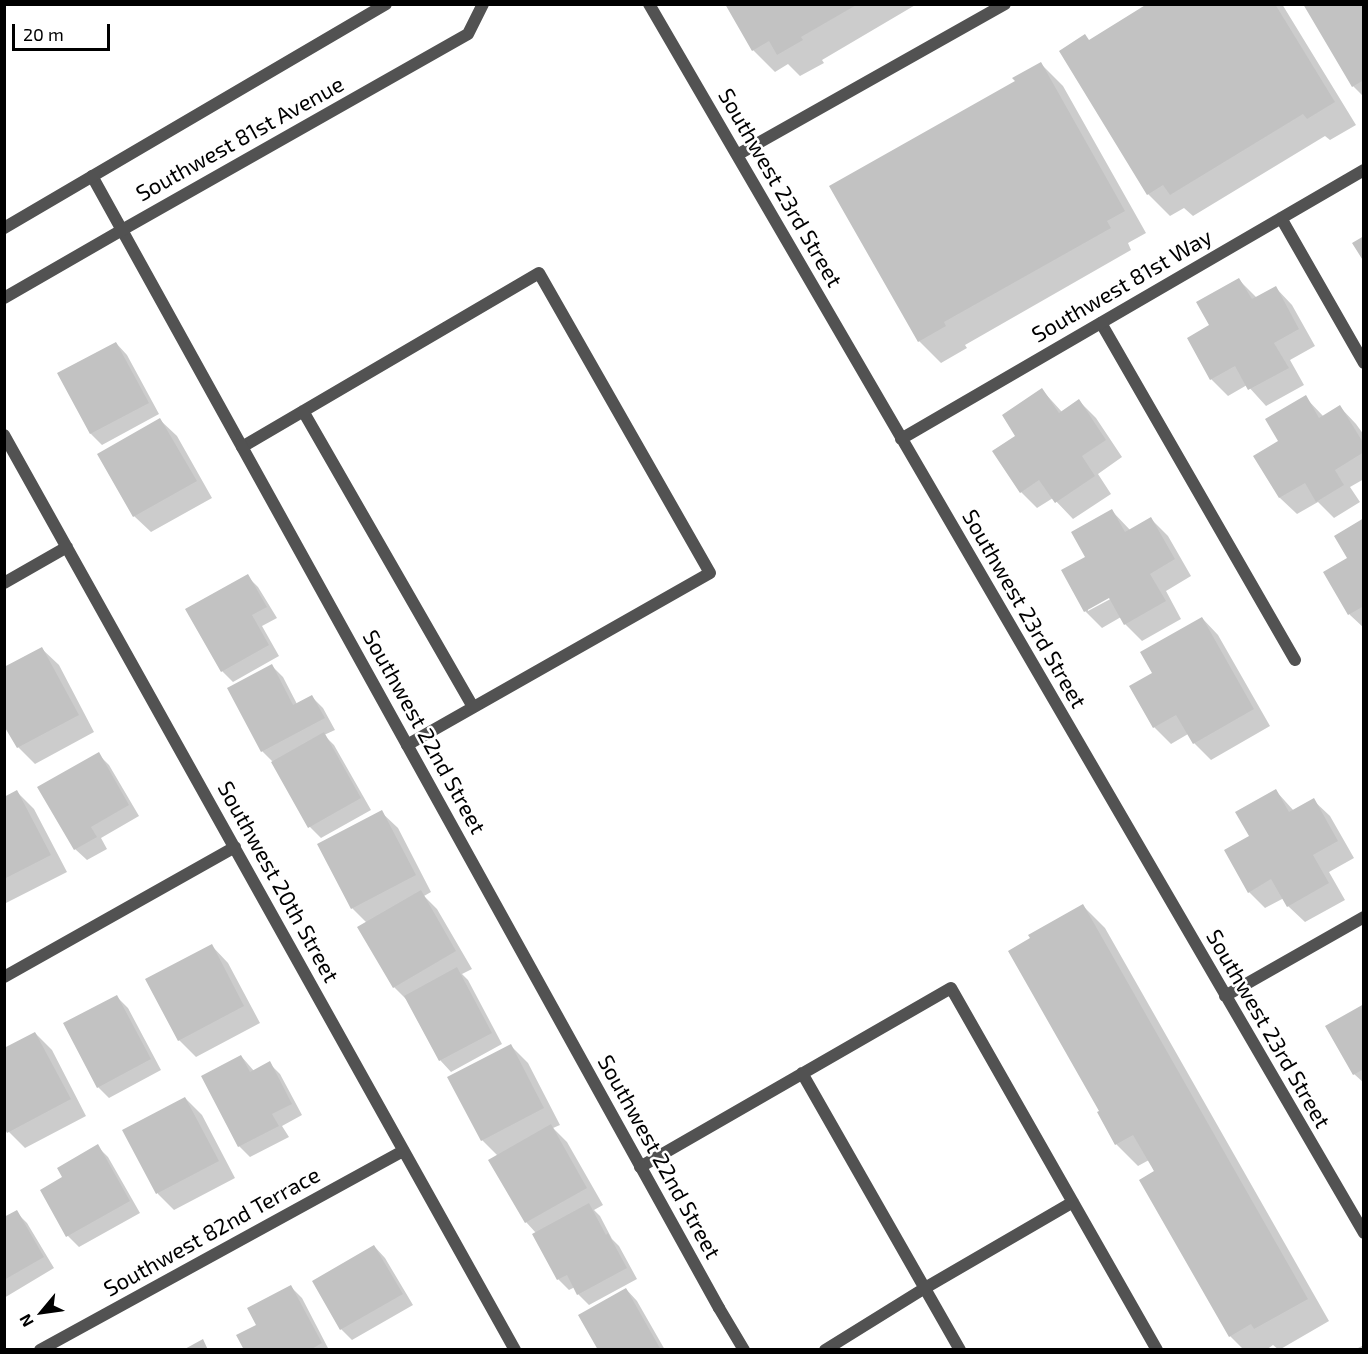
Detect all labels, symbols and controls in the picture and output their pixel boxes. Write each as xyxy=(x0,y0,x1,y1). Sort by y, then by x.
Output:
scale bar xyxy=(15,12,112,50)
text: 20 m xyxy=(23,23,64,45)
street label: Southwest 81st Avenue xyxy=(132,71,348,207)
street label: Southwest 23rd Street xyxy=(712,84,848,292)
street label: Southwest 81st Way xyxy=(1027,224,1217,348)
street label: Southwest 23rd Street xyxy=(956,505,1092,713)
street label: Southwest 22nd Street xyxy=(357,625,491,839)
street label: Southwest 20th Street xyxy=(212,777,344,987)
street label: Southwest 23rd Street xyxy=(1200,925,1336,1133)
street label: Southwest 22nd Street xyxy=(592,1050,726,1264)
street label: Southwest 82nd Terrace xyxy=(99,1162,325,1302)
north arrow xyxy=(12,1282,72,1342)
text: N xyxy=(15,1311,37,1331)

